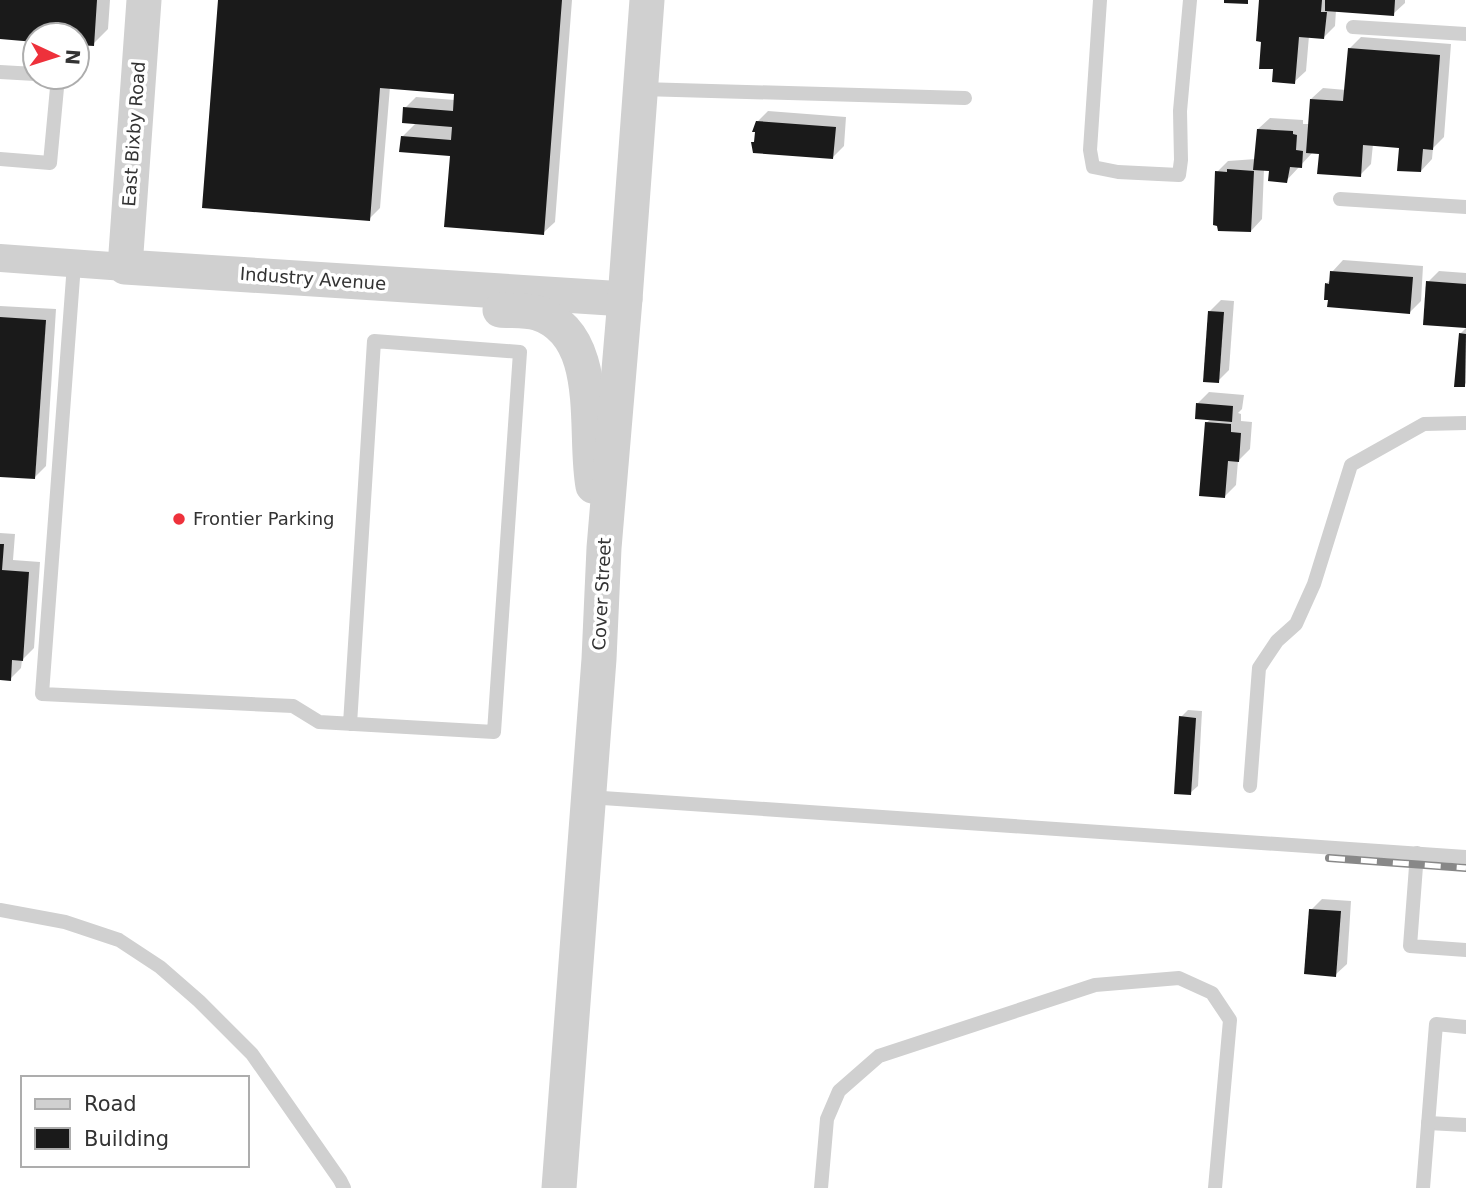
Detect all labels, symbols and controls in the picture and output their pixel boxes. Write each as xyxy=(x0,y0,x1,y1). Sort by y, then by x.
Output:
north arrow xyxy=(21,21,91,91)
text: N xyxy=(61,48,84,66)
street label: East Bixby Road xyxy=(118,61,149,207)
street label: Industry Avenue xyxy=(239,263,387,294)
place label: Frontier Parking xyxy=(193,508,334,529)
marker: Frontier Parking xyxy=(171,511,187,527)
street label: Cover Street xyxy=(588,537,615,651)
legend xyxy=(21,1076,248,1167)
text: Road xyxy=(84,1092,137,1116)
text: Building xyxy=(84,1127,169,1151)

